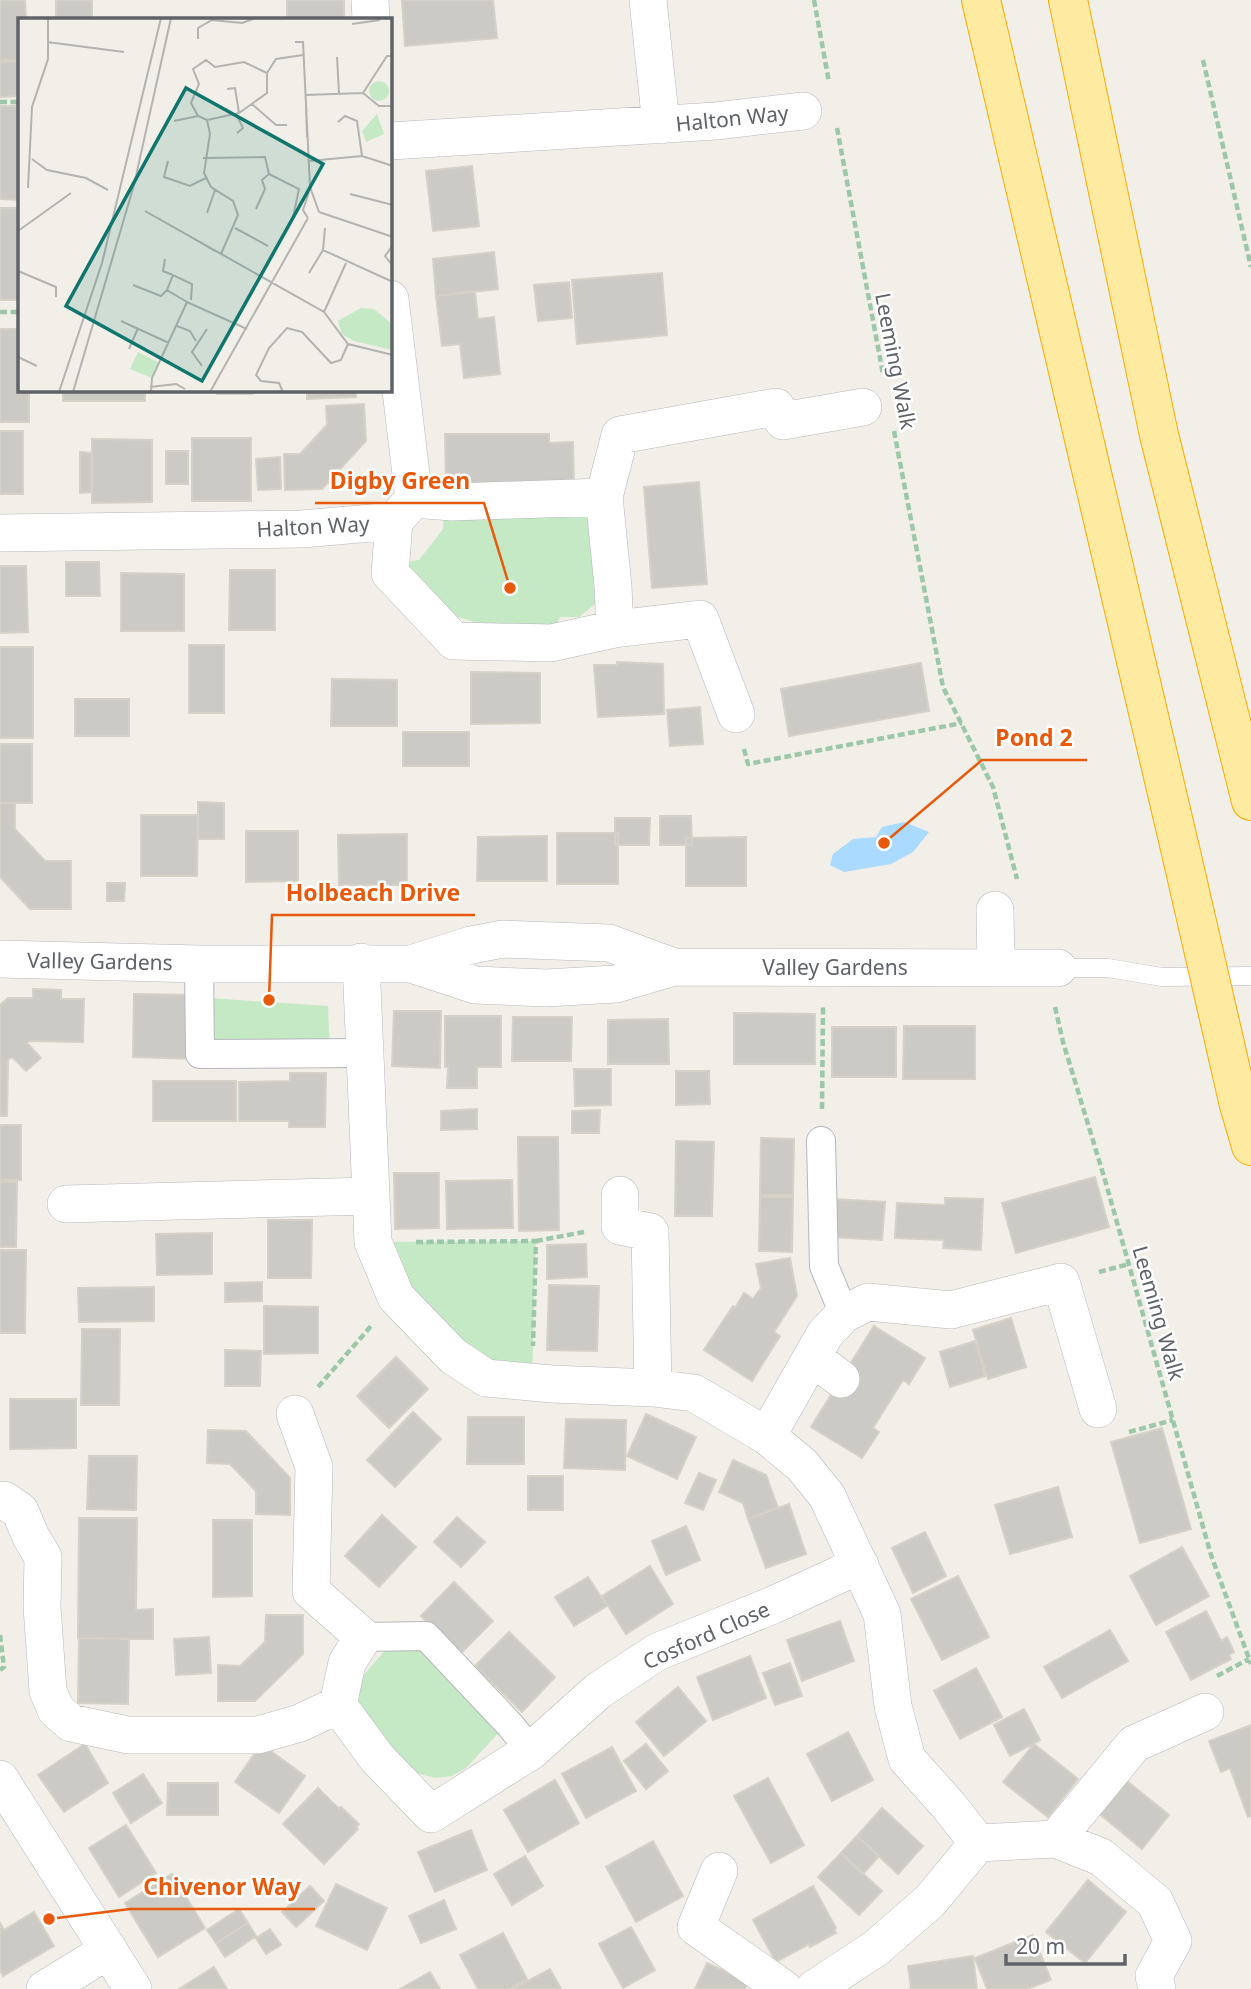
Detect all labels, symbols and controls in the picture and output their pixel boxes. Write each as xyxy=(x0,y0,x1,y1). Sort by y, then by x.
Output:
inset map xyxy=(18,18,392,392)
street label: Halton Way xyxy=(674,98,790,138)
street label: Leeming Walk xyxy=(869,290,923,432)
callout: Digby Green xyxy=(315,459,484,503)
text: Digby Green xyxy=(330,464,470,496)
street label: Halton Way xyxy=(256,509,370,543)
callout: Pond 2 xyxy=(982,716,1087,760)
text: Pond 2 xyxy=(995,721,1073,753)
callout: Holbeach Drive xyxy=(272,871,475,915)
text: Holbeach Drive xyxy=(286,876,460,908)
street label: Valley Gardens xyxy=(27,946,173,976)
street label: Valley Gardens xyxy=(762,953,908,981)
street label: Leeming Walk xyxy=(1126,1243,1192,1384)
street label: Cosford Close xyxy=(638,1595,774,1675)
callout: Chivenor Way xyxy=(130,1865,315,1909)
text: Chivenor Way xyxy=(143,1870,302,1902)
scale bar xyxy=(1006,1923,1125,1967)
text: 20 m xyxy=(1016,1932,1065,1960)

